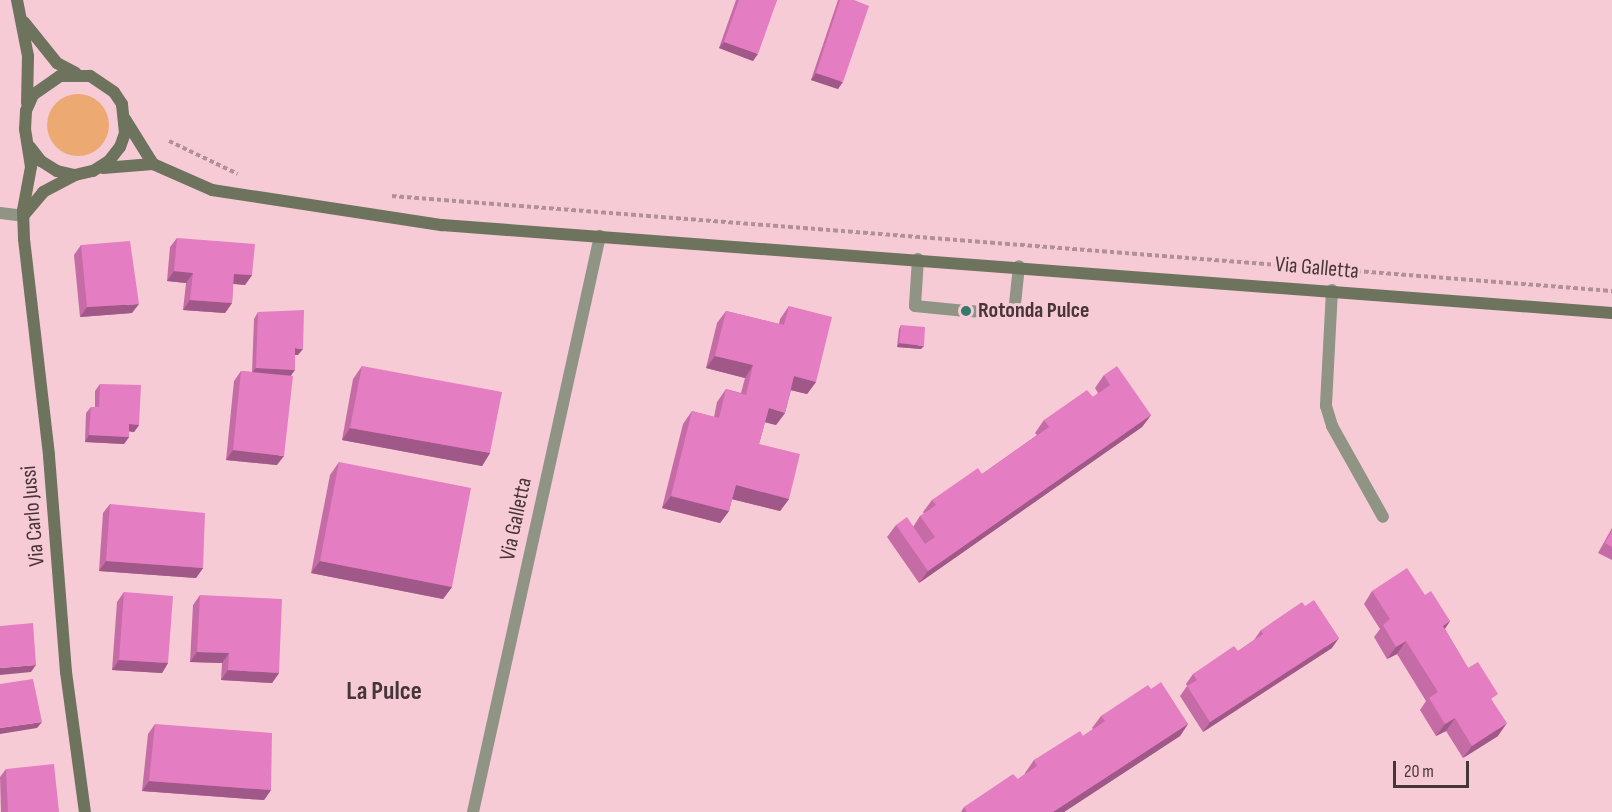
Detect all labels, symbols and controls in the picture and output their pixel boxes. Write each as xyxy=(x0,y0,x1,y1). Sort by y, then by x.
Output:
street label: Via Galletta xyxy=(1274,251,1360,285)
place label: Rotonda Pulce xyxy=(978,298,1089,324)
marker: Rotonda Pulce xyxy=(959,304,973,318)
street label: Via Carlo Jussi xyxy=(15,464,51,568)
street label: Via Galletta xyxy=(494,475,538,563)
district label: La Pulce xyxy=(346,676,422,708)
scale bar xyxy=(1396,749,1472,787)
text: 20 m xyxy=(1404,761,1434,782)

